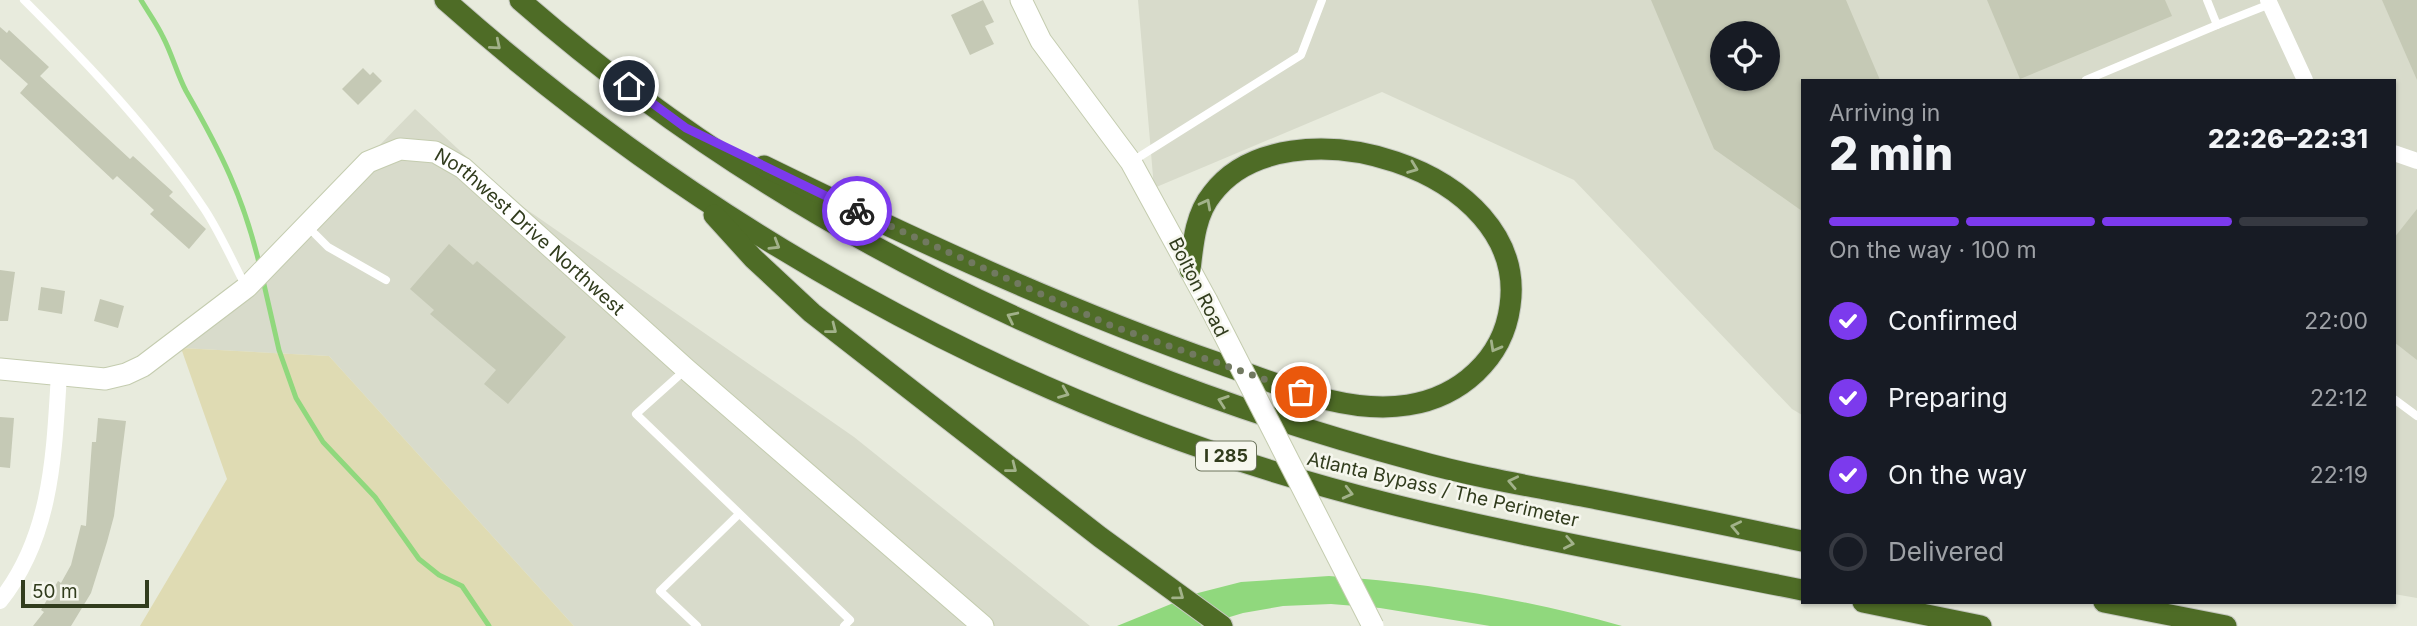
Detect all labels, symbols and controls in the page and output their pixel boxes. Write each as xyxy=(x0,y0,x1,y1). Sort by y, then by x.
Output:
map controls xyxy=(1710,21,1780,91)
button: locate xyxy=(1710,21,1780,91)
one-way arrow xyxy=(487,37,500,49)
pin xyxy=(599,56,659,116)
icon: home xyxy=(610,67,648,105)
text: Arriving in xyxy=(1829,99,1940,127)
text: 22:26–22:31 xyxy=(2208,123,2368,154)
text: 2 min xyxy=(1829,125,1953,181)
street label: Northwest Drive Northwest xyxy=(431,143,629,320)
one-way arrow xyxy=(1406,160,1418,174)
courier xyxy=(822,176,892,246)
icon: bike xyxy=(838,192,876,230)
one-way arrow xyxy=(1198,199,1212,211)
street label: Bolton Road xyxy=(1164,234,1233,341)
one-way arrow xyxy=(767,236,780,249)
text: On the way · 100 m xyxy=(1829,236,2037,264)
icon: check xyxy=(1829,302,1867,340)
text: Confirmed xyxy=(1888,305,2018,336)
text: 22:00 xyxy=(2304,307,2368,335)
one-way arrow xyxy=(1007,311,1019,325)
one-way arrow xyxy=(824,320,837,333)
one-way arrow xyxy=(1490,340,1503,353)
pin xyxy=(1271,362,1331,422)
icon: bag xyxy=(1282,373,1320,411)
icon: check xyxy=(1829,379,1867,417)
text: Preparing xyxy=(1888,382,2008,413)
one-way arrow xyxy=(1058,384,1070,398)
text: 22:12 xyxy=(2310,384,2368,412)
one-way arrow xyxy=(1218,395,1230,409)
road number: I 285 xyxy=(1196,442,1256,470)
street label: Atlanta Bypass / The Perimeter xyxy=(1305,447,1581,532)
icon: check xyxy=(1829,456,1867,494)
text: On the way xyxy=(1888,459,2027,490)
one-way arrow xyxy=(1004,460,1017,473)
text: 22:19 xyxy=(2310,461,2368,489)
one-way arrow xyxy=(1507,476,1519,490)
one-way arrow xyxy=(1342,485,1354,499)
one-way arrow xyxy=(1730,520,1742,535)
one-way arrow xyxy=(1563,535,1575,550)
text: Delivered xyxy=(1888,536,2004,567)
scale bar xyxy=(21,577,149,609)
text: 50 m xyxy=(32,580,78,603)
one-way arrow xyxy=(1171,586,1184,599)

